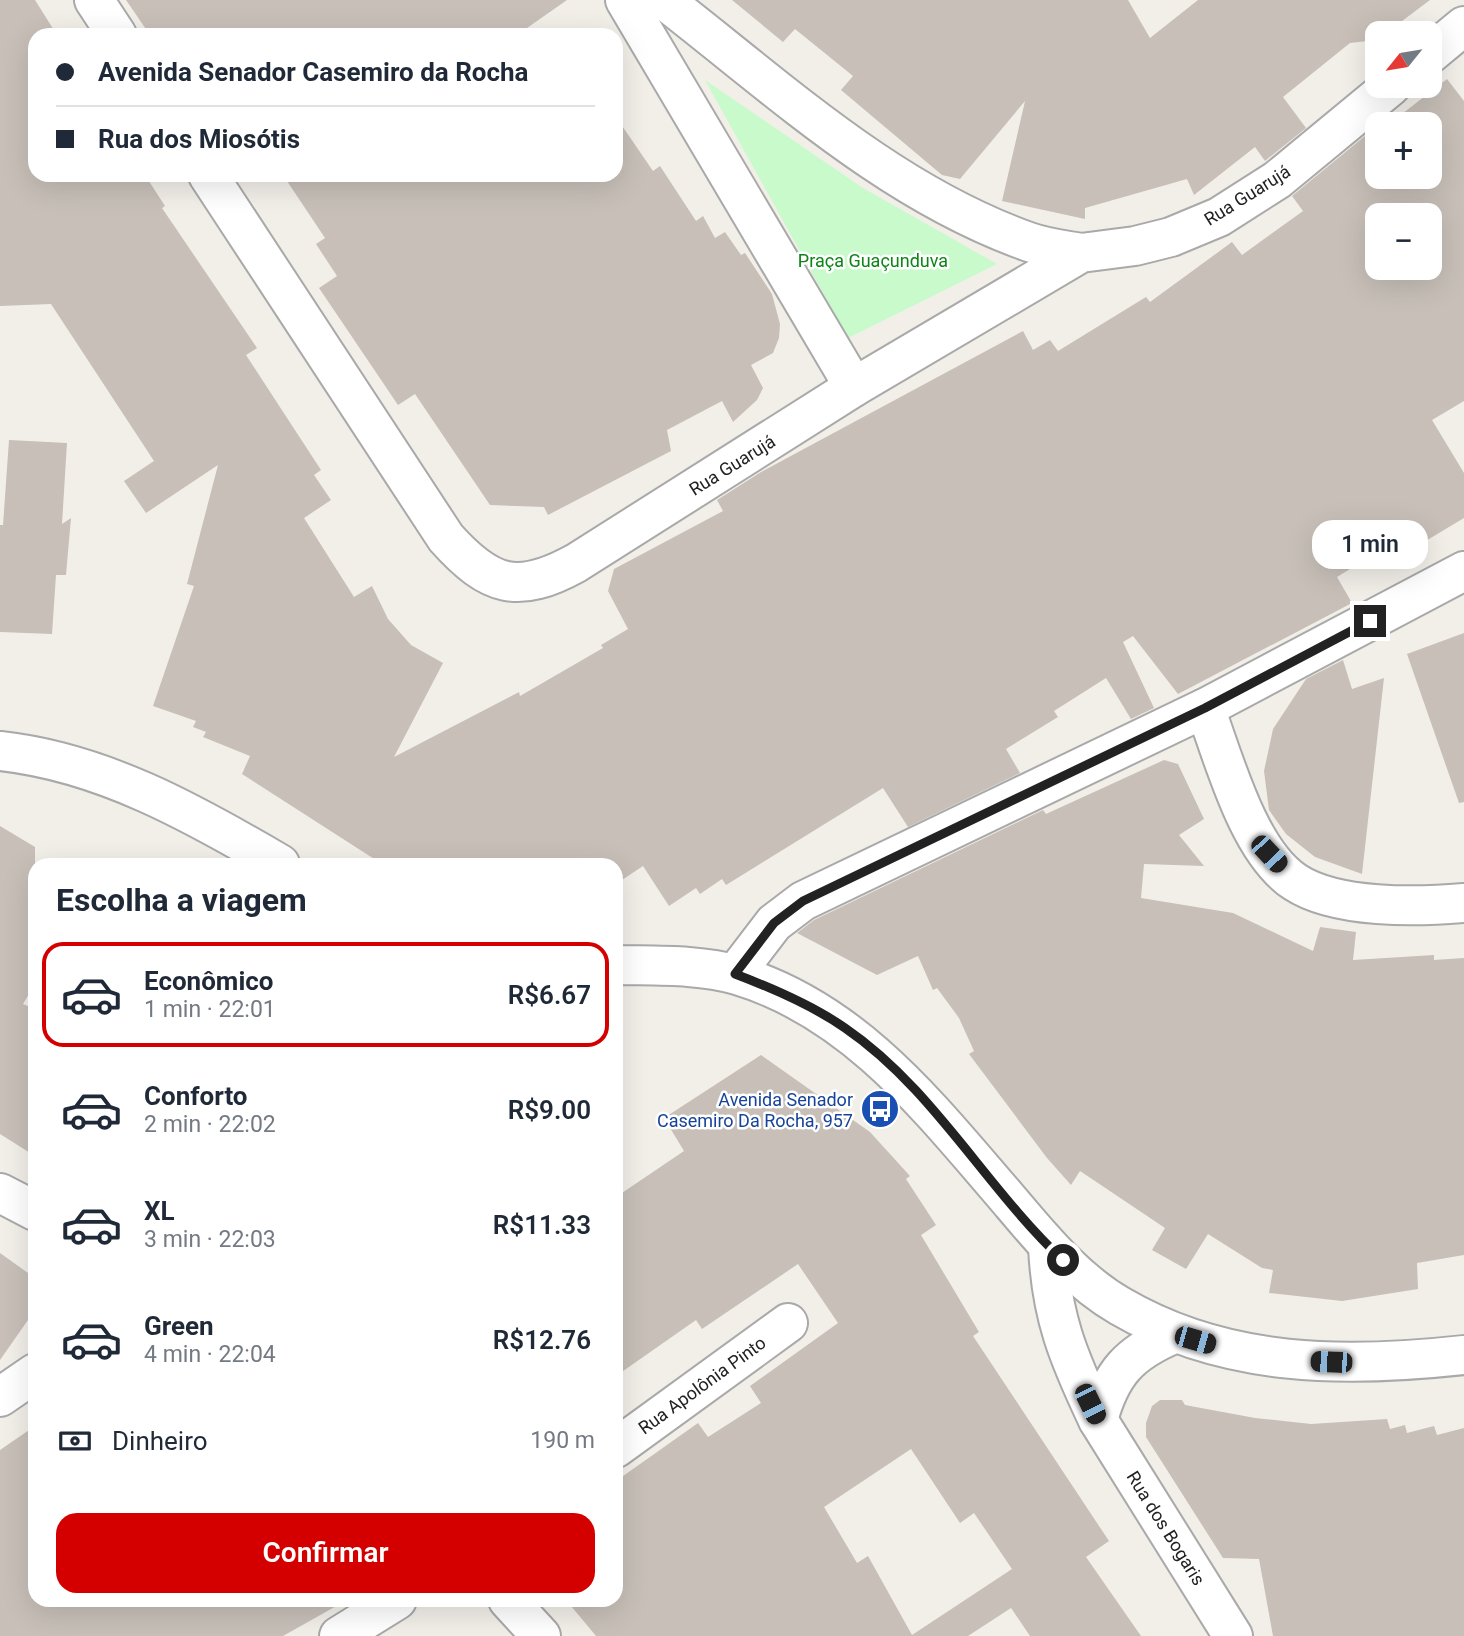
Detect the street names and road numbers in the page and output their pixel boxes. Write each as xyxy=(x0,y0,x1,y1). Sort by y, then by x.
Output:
street label: Rua Guarujá xyxy=(1200,160,1294,230)
street label: Rua Guarujá xyxy=(685,430,779,500)
street label: Rua Apolônia Pinto xyxy=(634,1332,770,1438)
street label: Rua dos Bogaris xyxy=(1122,1467,1210,1589)

